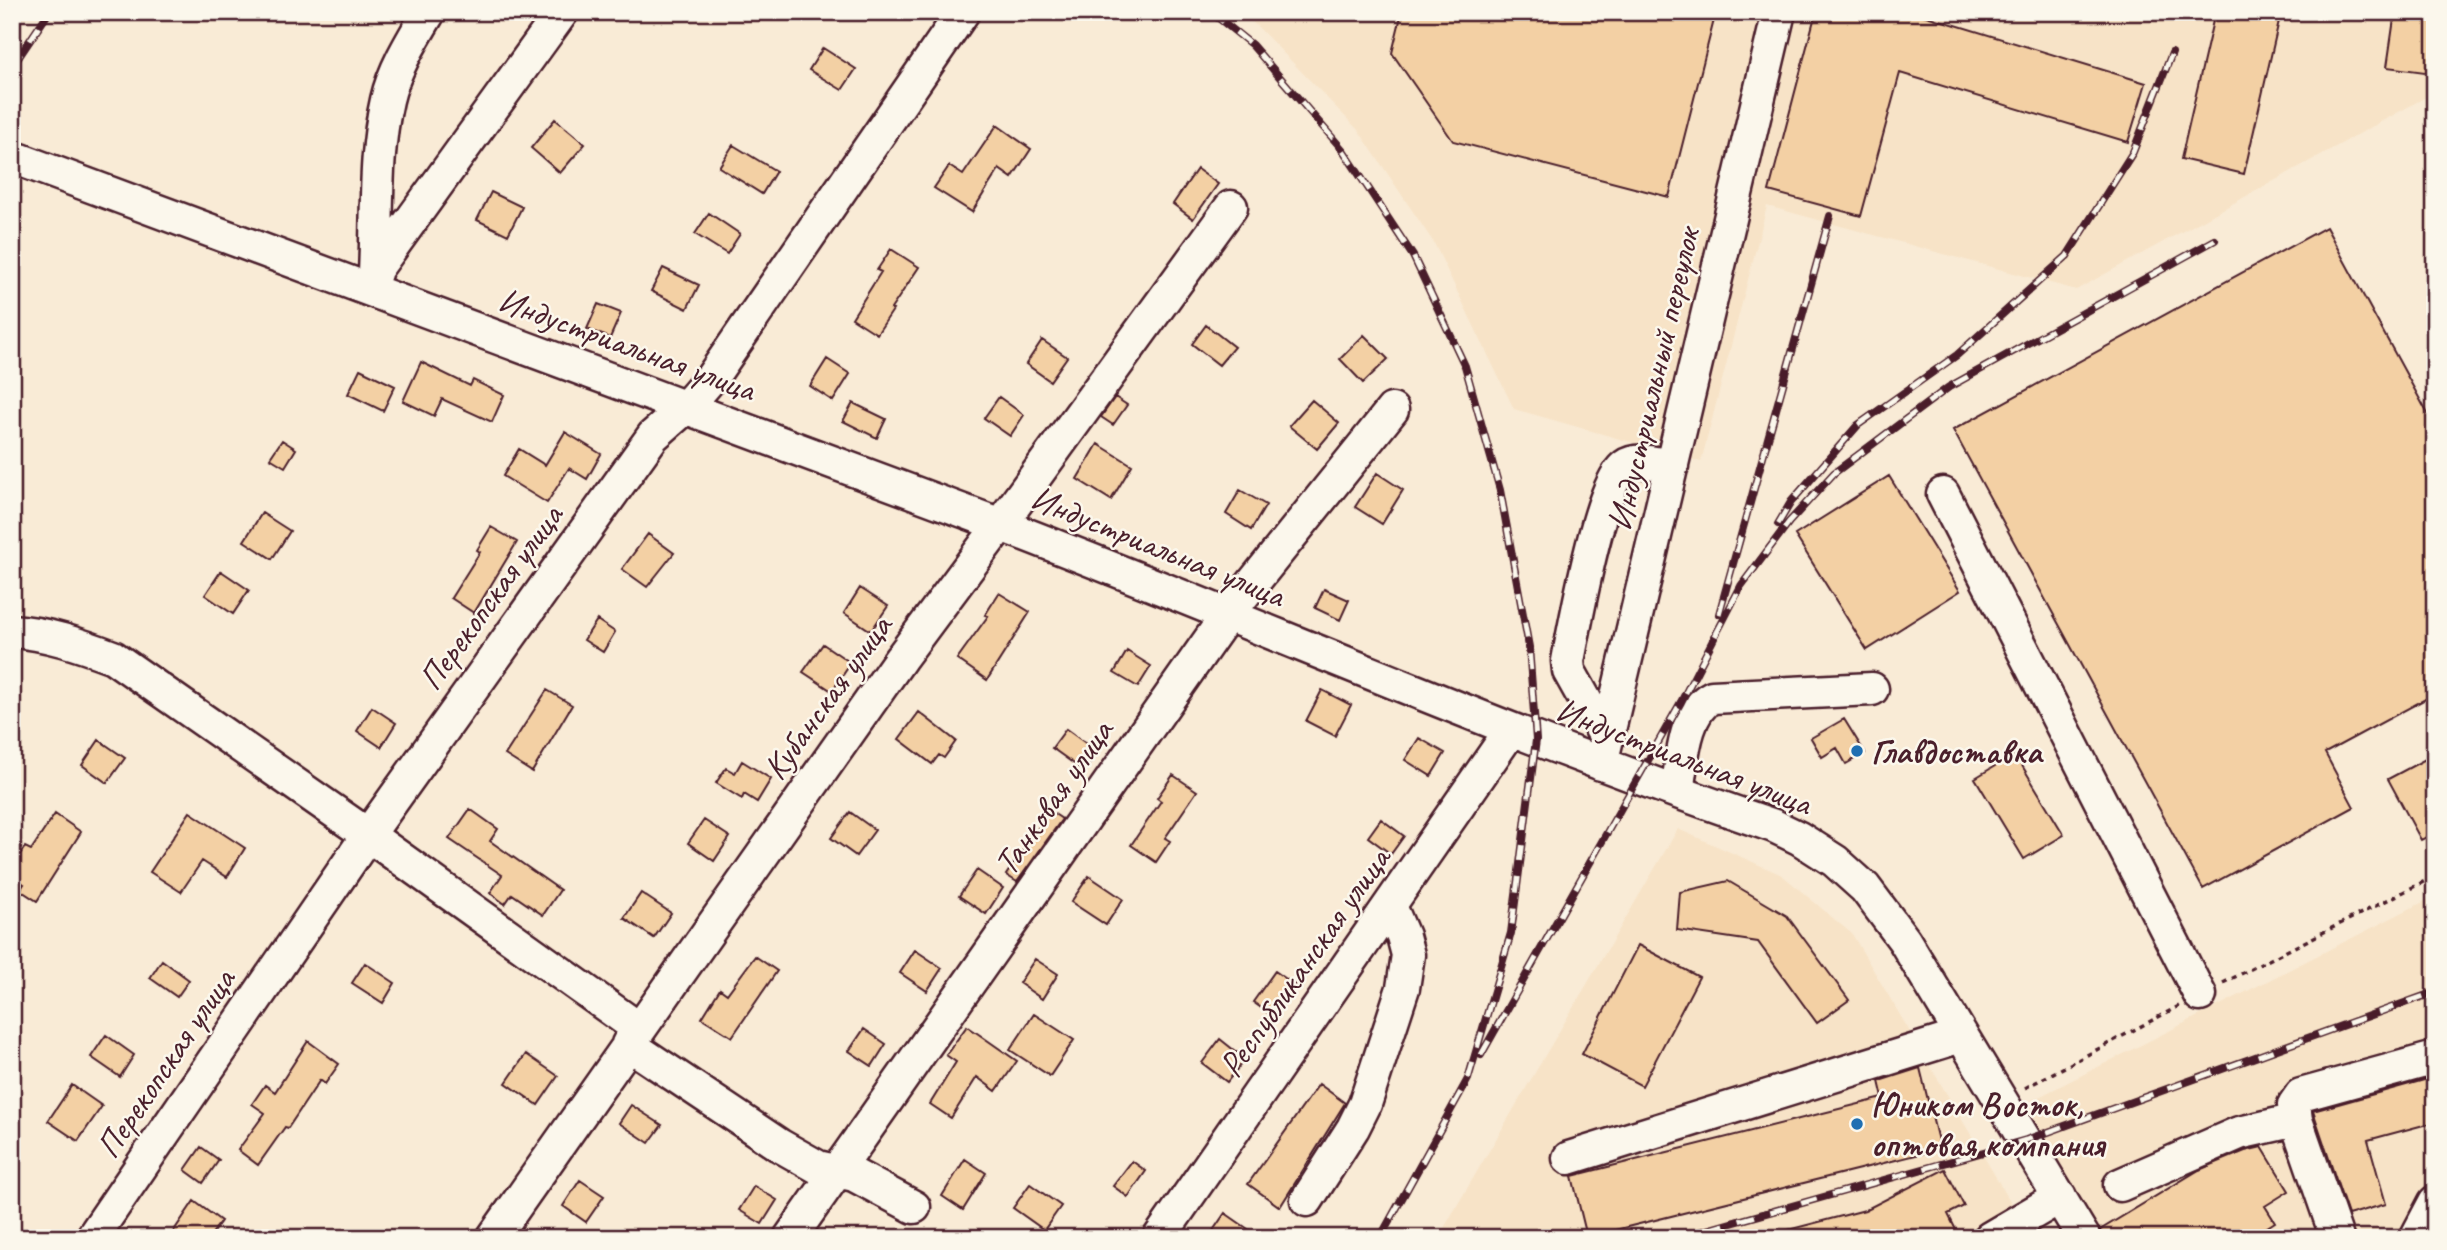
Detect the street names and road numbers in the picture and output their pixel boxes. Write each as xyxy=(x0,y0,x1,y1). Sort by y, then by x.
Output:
street label: Индустриальный переулок xyxy=(1597,221,1711,535)
street label: Индустриальная улица xyxy=(492,277,763,412)
street label: Индустриальная улица xyxy=(1024,475,1293,619)
street label: Перекопская улица xyxy=(408,494,574,699)
street label: Кубанская улица xyxy=(753,604,904,788)
street label: Индустриальная улица xyxy=(1550,687,1820,826)
street label: Танковая улица xyxy=(984,709,1125,884)
street label: Республиканская улица xyxy=(1208,837,1402,1086)
street label: Перекопская улица xyxy=(86,958,246,1167)

